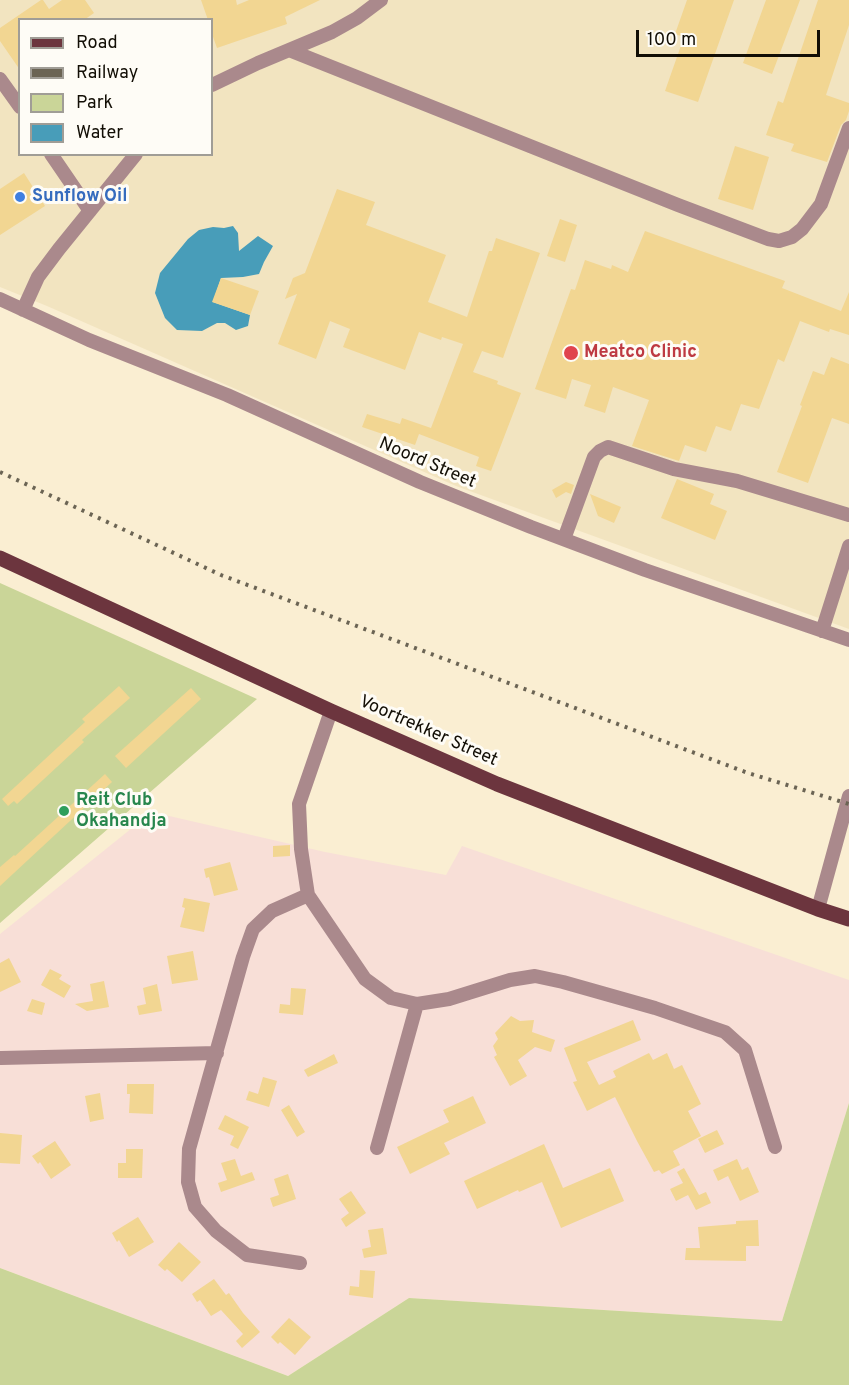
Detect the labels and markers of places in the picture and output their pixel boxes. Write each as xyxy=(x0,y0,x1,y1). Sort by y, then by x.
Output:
place label: Sunflow Oil xyxy=(32,186,127,208)
marker: Sunflow Oil xyxy=(13,190,27,204)
place label: Meatco Clinic xyxy=(584,342,697,364)
marker: Meatco Clinic xyxy=(562,344,580,362)
place label: Reit Club Okahandja xyxy=(76,790,166,832)
marker: Reit Club Okahandja xyxy=(57,804,71,818)

